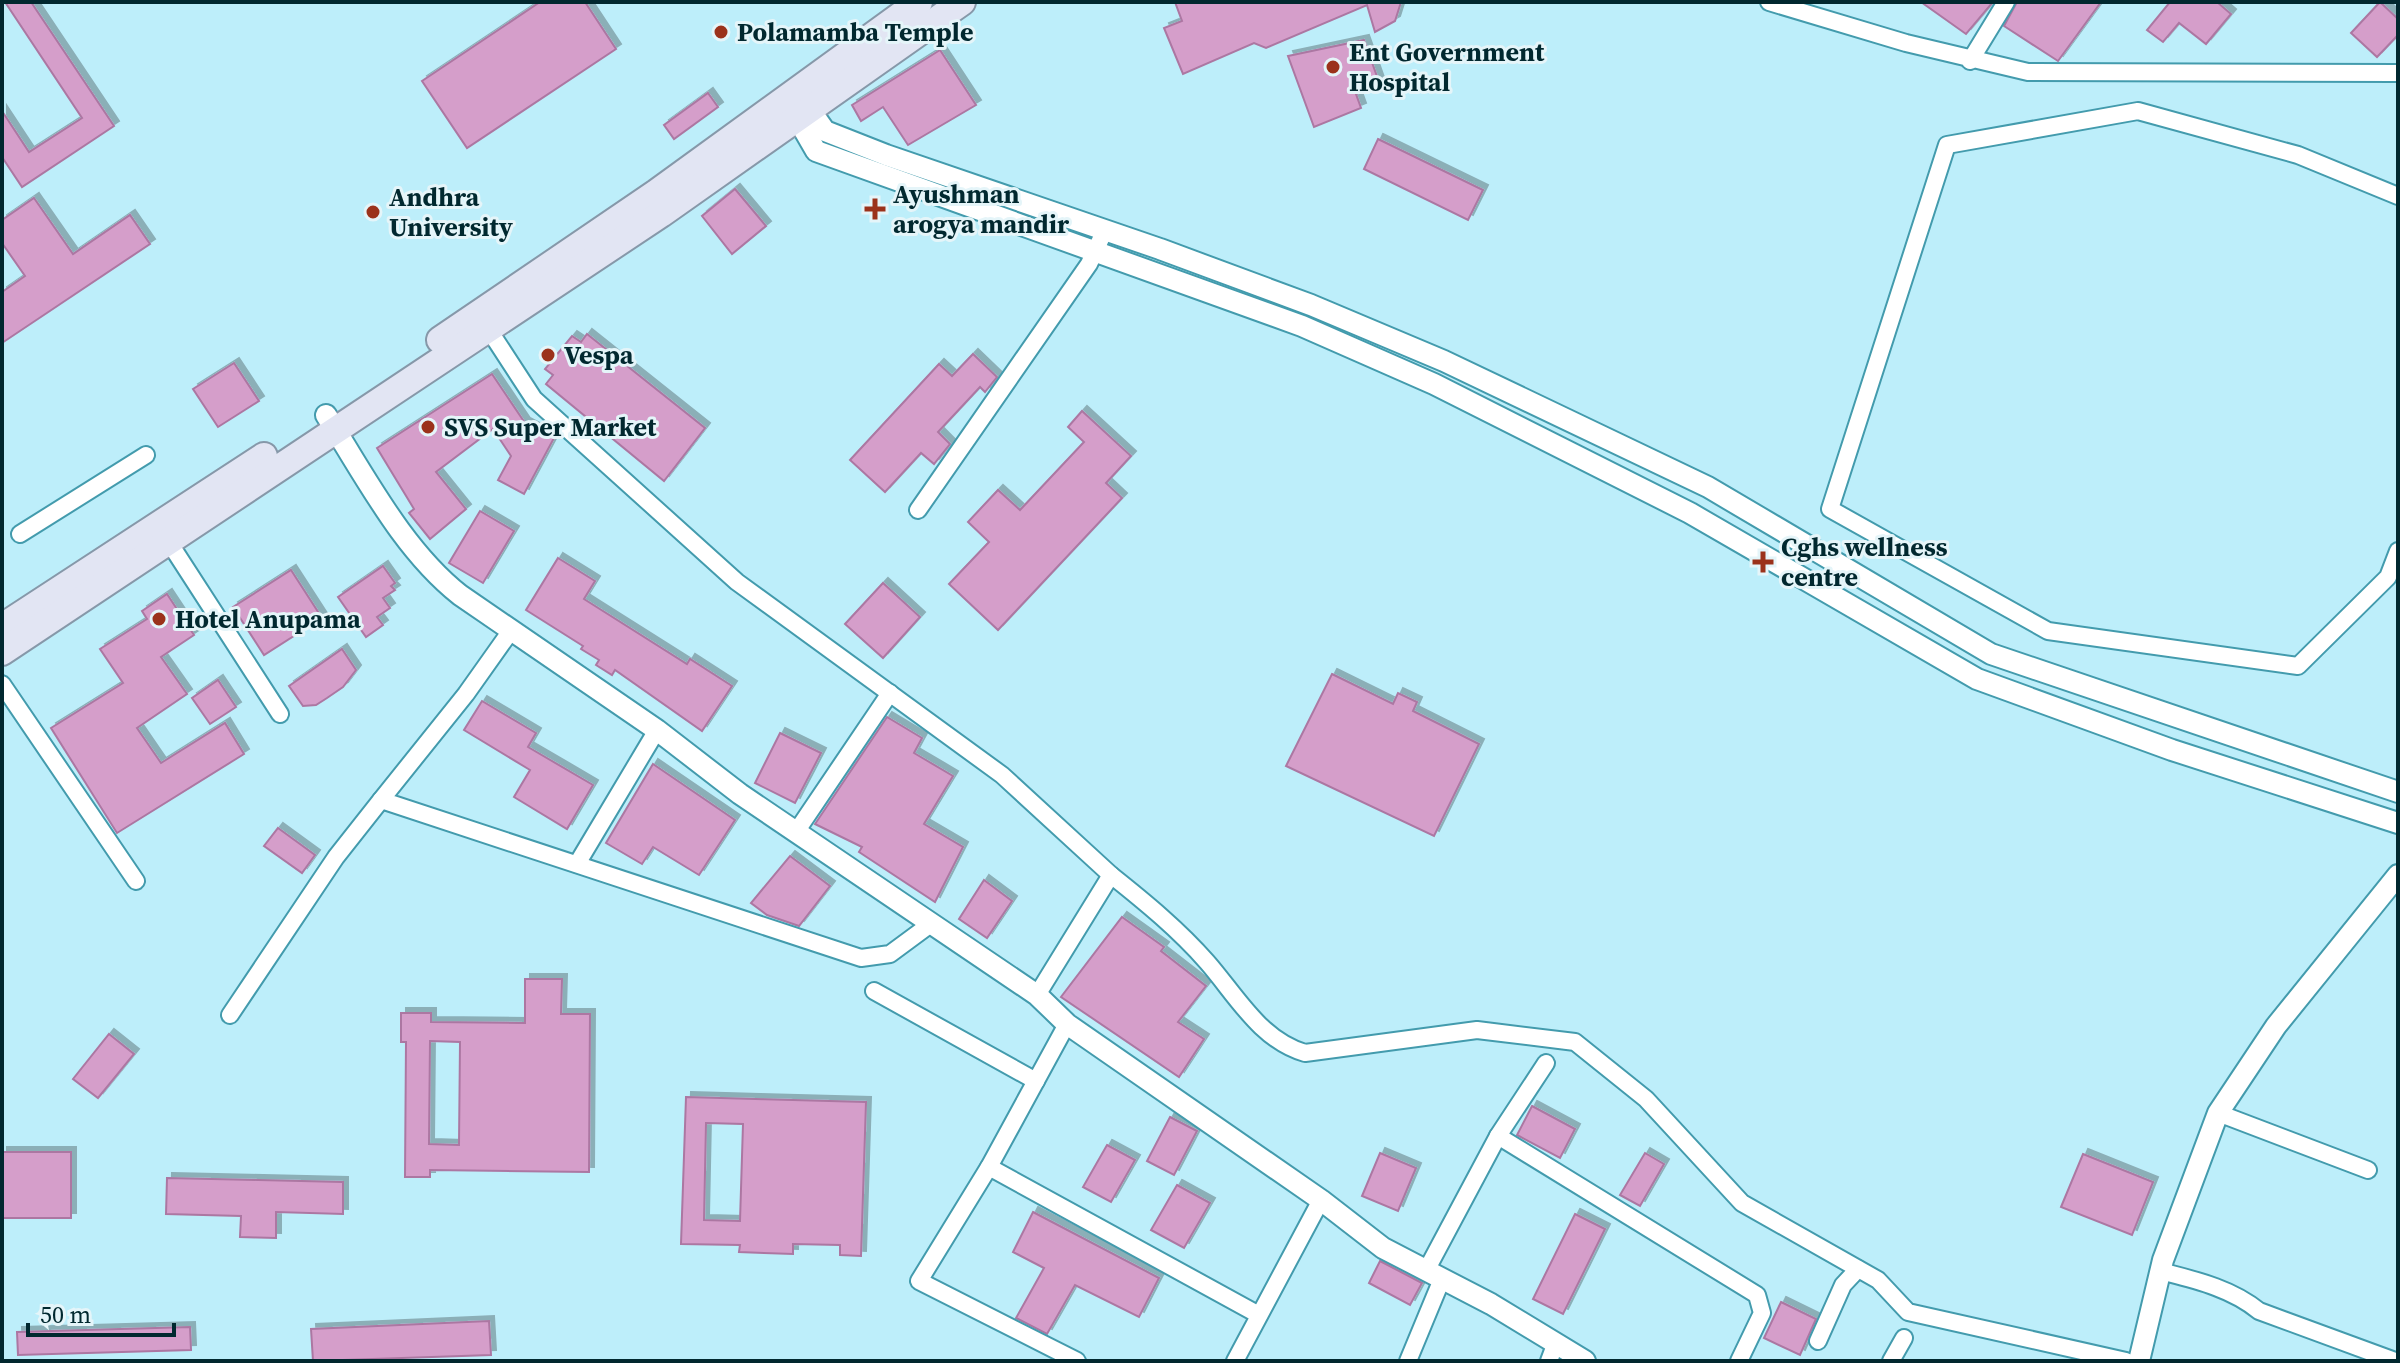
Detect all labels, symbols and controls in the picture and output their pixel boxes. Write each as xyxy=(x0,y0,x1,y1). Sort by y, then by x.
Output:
place label: Polamamba Temple xyxy=(737,14,974,50)
marker: Polamamba Temple xyxy=(712,23,730,41)
place label: Ent Government Hospital xyxy=(1349,34,1545,100)
marker: Ent Government Hospital xyxy=(1324,58,1342,76)
place label: Ayushman arogya mandir xyxy=(893,176,1070,242)
place label: Andhra University xyxy=(389,179,513,245)
marker: Ayushman arogya mandir xyxy=(864,198,886,220)
marker: Andhra University xyxy=(364,203,382,221)
place label: Vespa xyxy=(564,337,634,373)
marker: Vespa xyxy=(539,346,557,364)
place label: SVS Super Market xyxy=(444,409,657,445)
marker: SVS Super Market xyxy=(419,418,437,436)
place label: Cghs wellness centre xyxy=(1781,529,1948,595)
marker: Cghs wellness centre xyxy=(1752,551,1774,573)
place label: Hotel Anupama xyxy=(175,601,361,637)
marker: Hotel Anupama xyxy=(150,610,168,628)
scale bar xyxy=(28,1287,174,1337)
text: 50 m xyxy=(40,1298,91,1331)

